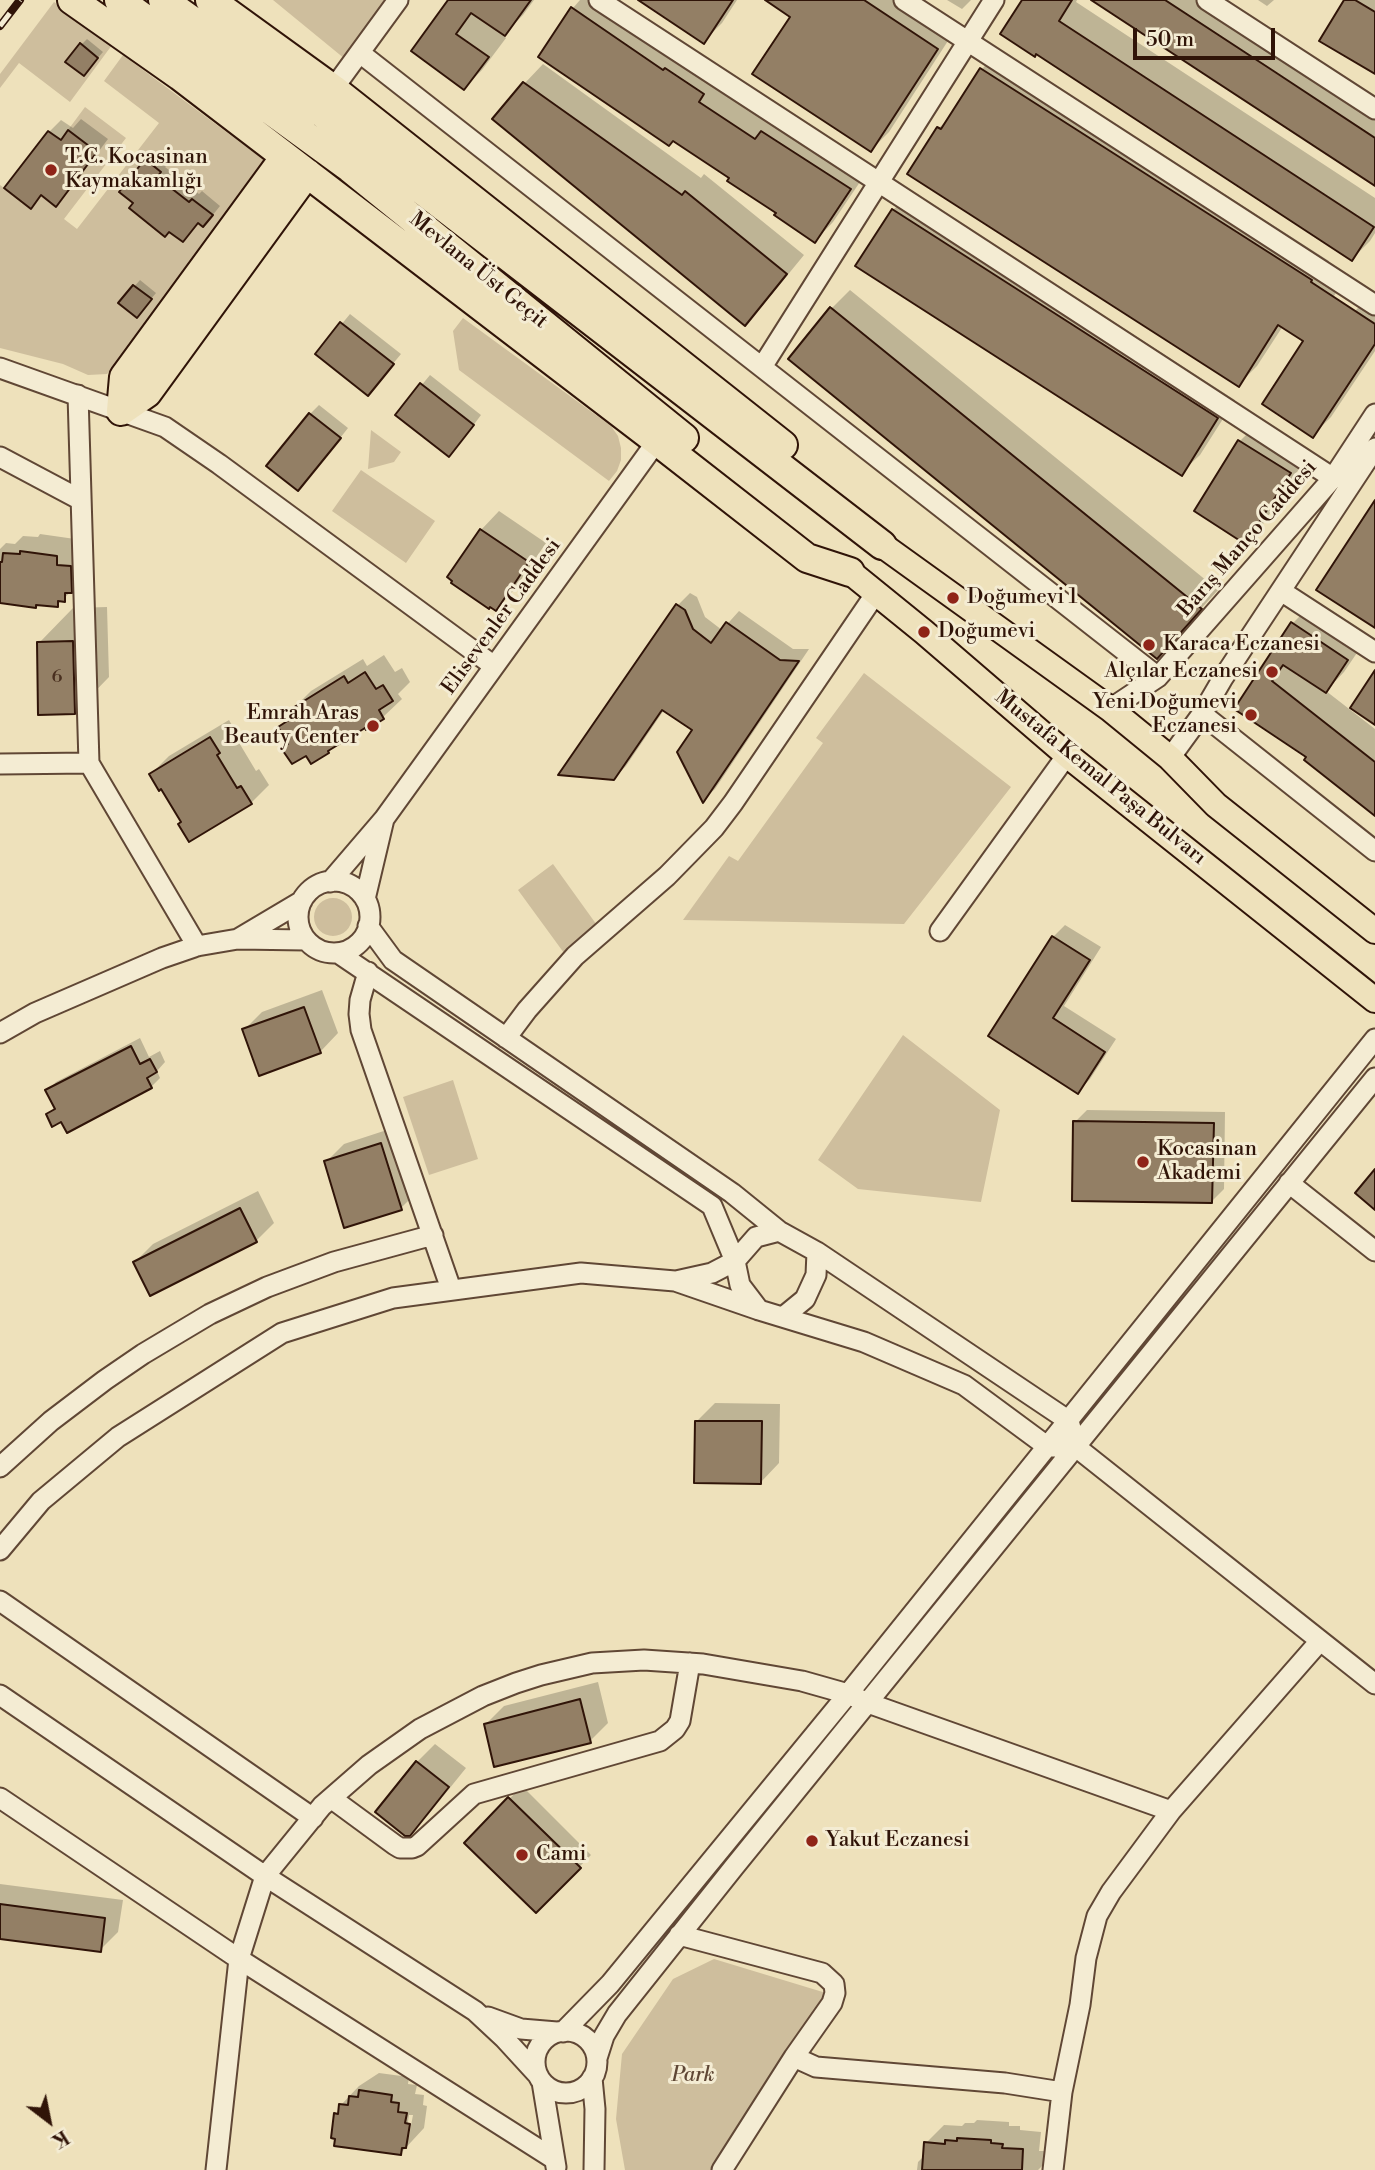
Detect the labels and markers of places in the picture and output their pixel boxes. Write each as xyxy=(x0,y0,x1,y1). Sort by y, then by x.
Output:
place label: T.C. Kocasinan Kaymakamlığı xyxy=(65,145,208,195)
marker: T.C. Kocasinan Kaymakamlığı xyxy=(43,162,59,178)
place label: Doğumevi 1 xyxy=(967,585,1078,611)
marker: Doğumevi 1 xyxy=(945,590,961,606)
place label: Doğumevi xyxy=(938,619,1035,645)
marker: Doğumevi xyxy=(916,624,932,640)
place label: Karaca Eczanesi xyxy=(1163,632,1320,658)
marker: Karaca Eczanesi xyxy=(1141,637,1157,653)
place label: Alçılar Eczanesi xyxy=(1105,659,1258,685)
marker: Alçılar Eczanesi xyxy=(1264,664,1280,680)
place label: Yeni Doğumevi Eczanesi xyxy=(1093,690,1237,740)
place label: Emrah Aras Beauty Center xyxy=(225,701,359,751)
marker: Yeni Doğumevi Eczanesi xyxy=(1243,707,1259,723)
marker: Emrah Aras Beauty Center xyxy=(365,718,381,734)
place label: Kocasinan Akademi xyxy=(1157,1137,1257,1187)
marker: Kocasinan Akademi xyxy=(1135,1154,1151,1170)
place label: Yakut Eczanesi xyxy=(826,1828,970,1854)
marker: Yakut Eczanesi xyxy=(804,1833,820,1849)
place label: Cami xyxy=(536,1842,586,1868)
marker: Cami xyxy=(514,1847,530,1863)

